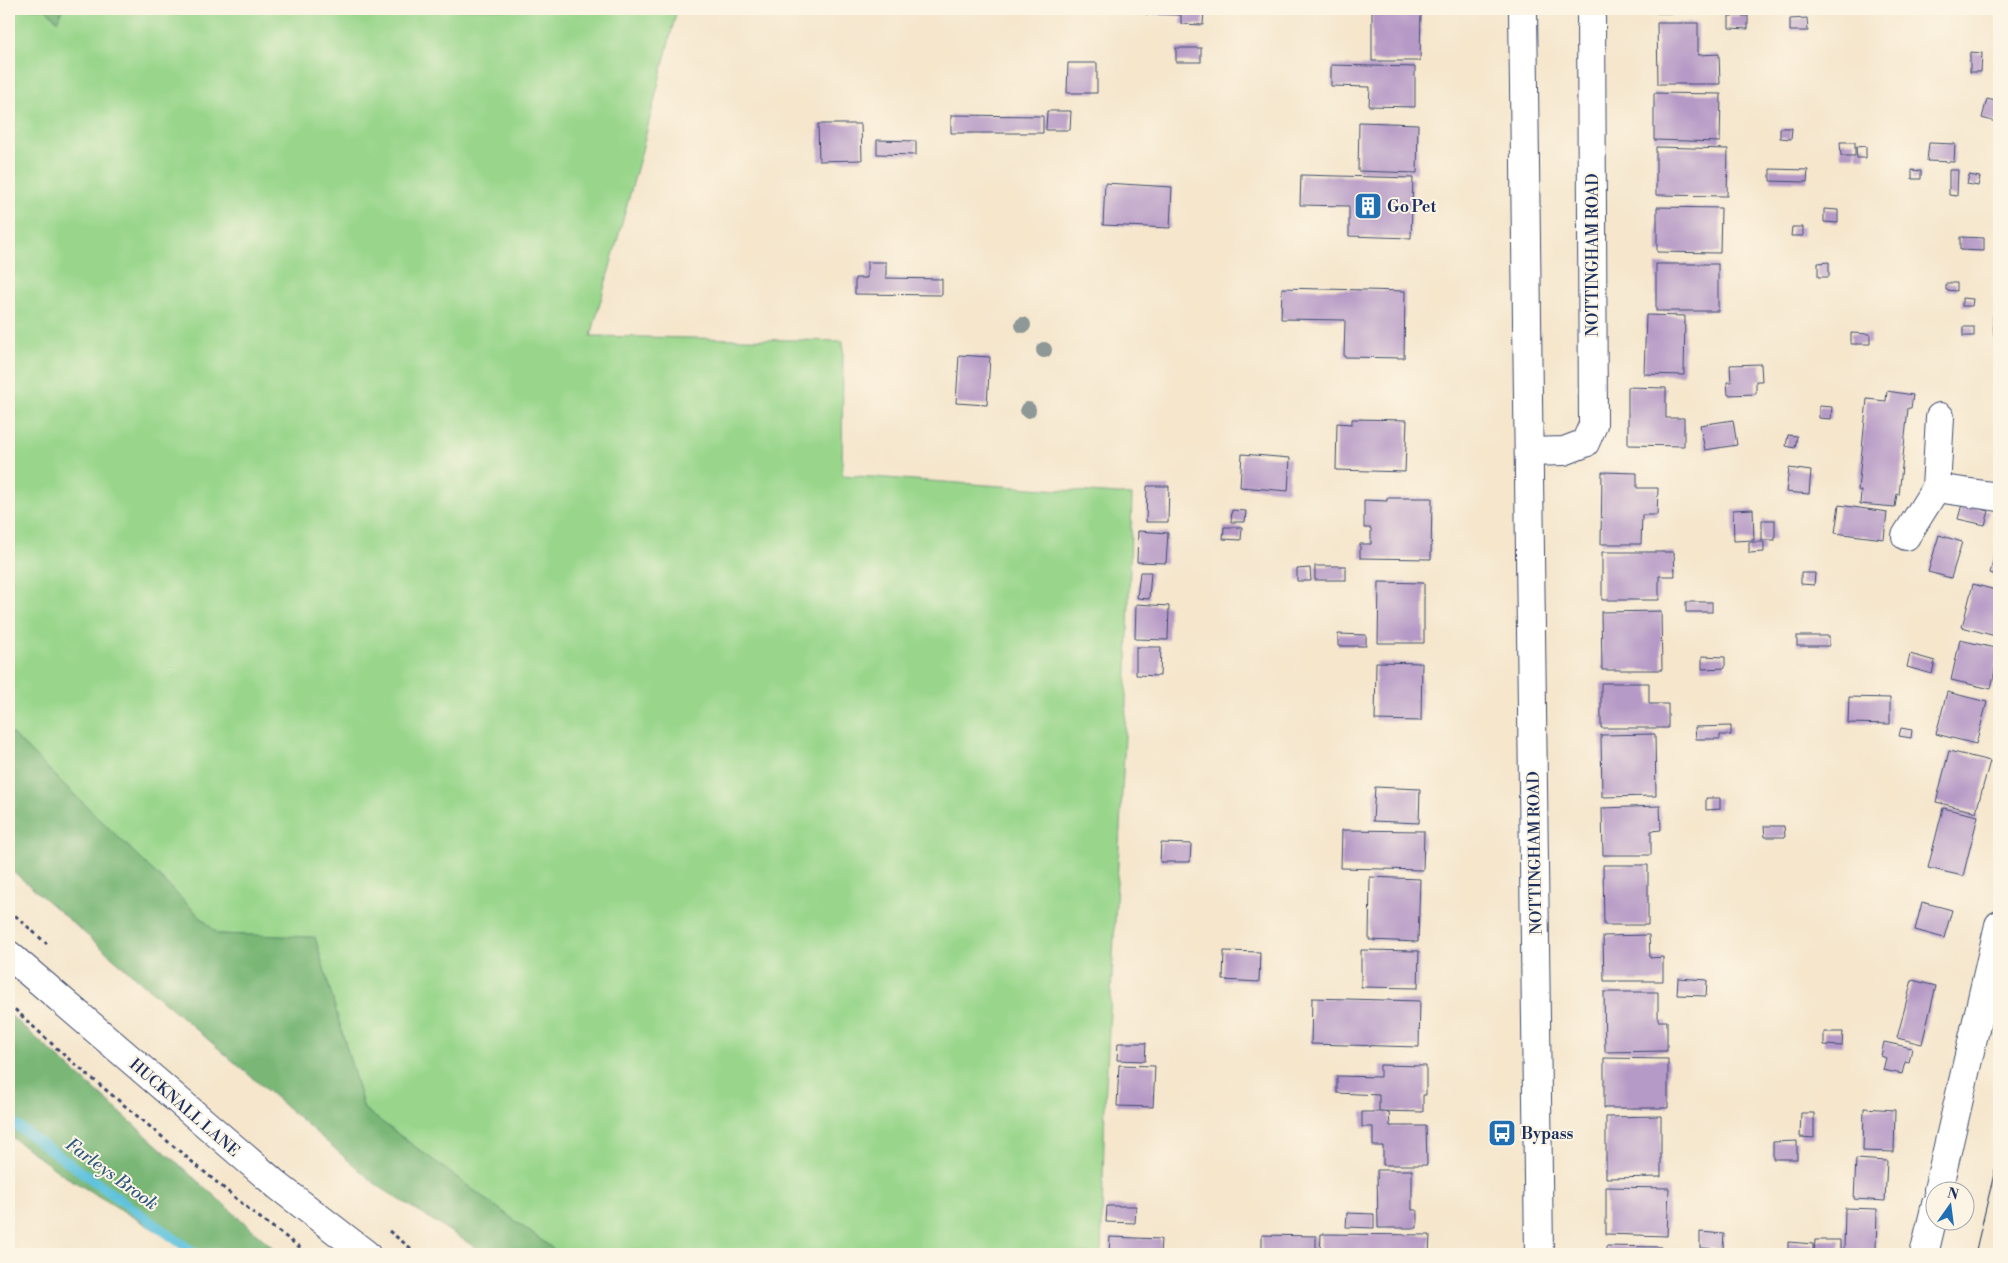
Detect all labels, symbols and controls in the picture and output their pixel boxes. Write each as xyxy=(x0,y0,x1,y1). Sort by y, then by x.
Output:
street label: NOTTINGHAM ROAD xyxy=(1583,173,1603,337)
building icon: Go Pet xyxy=(1353,191,1383,221)
place label: Go Pet xyxy=(1387,197,1436,217)
street label: NOTTINGHAM ROAD xyxy=(1524,771,1546,935)
street label: HUCKNALL LANE xyxy=(125,1054,244,1161)
bus stop icon: Bypass xyxy=(1487,1118,1517,1148)
place label: Bypass xyxy=(1521,1124,1574,1144)
water label: Farleys Brook xyxy=(61,1133,163,1216)
north arrow xyxy=(1926,1180,1976,1230)
text: N xyxy=(1945,1184,1960,1204)

